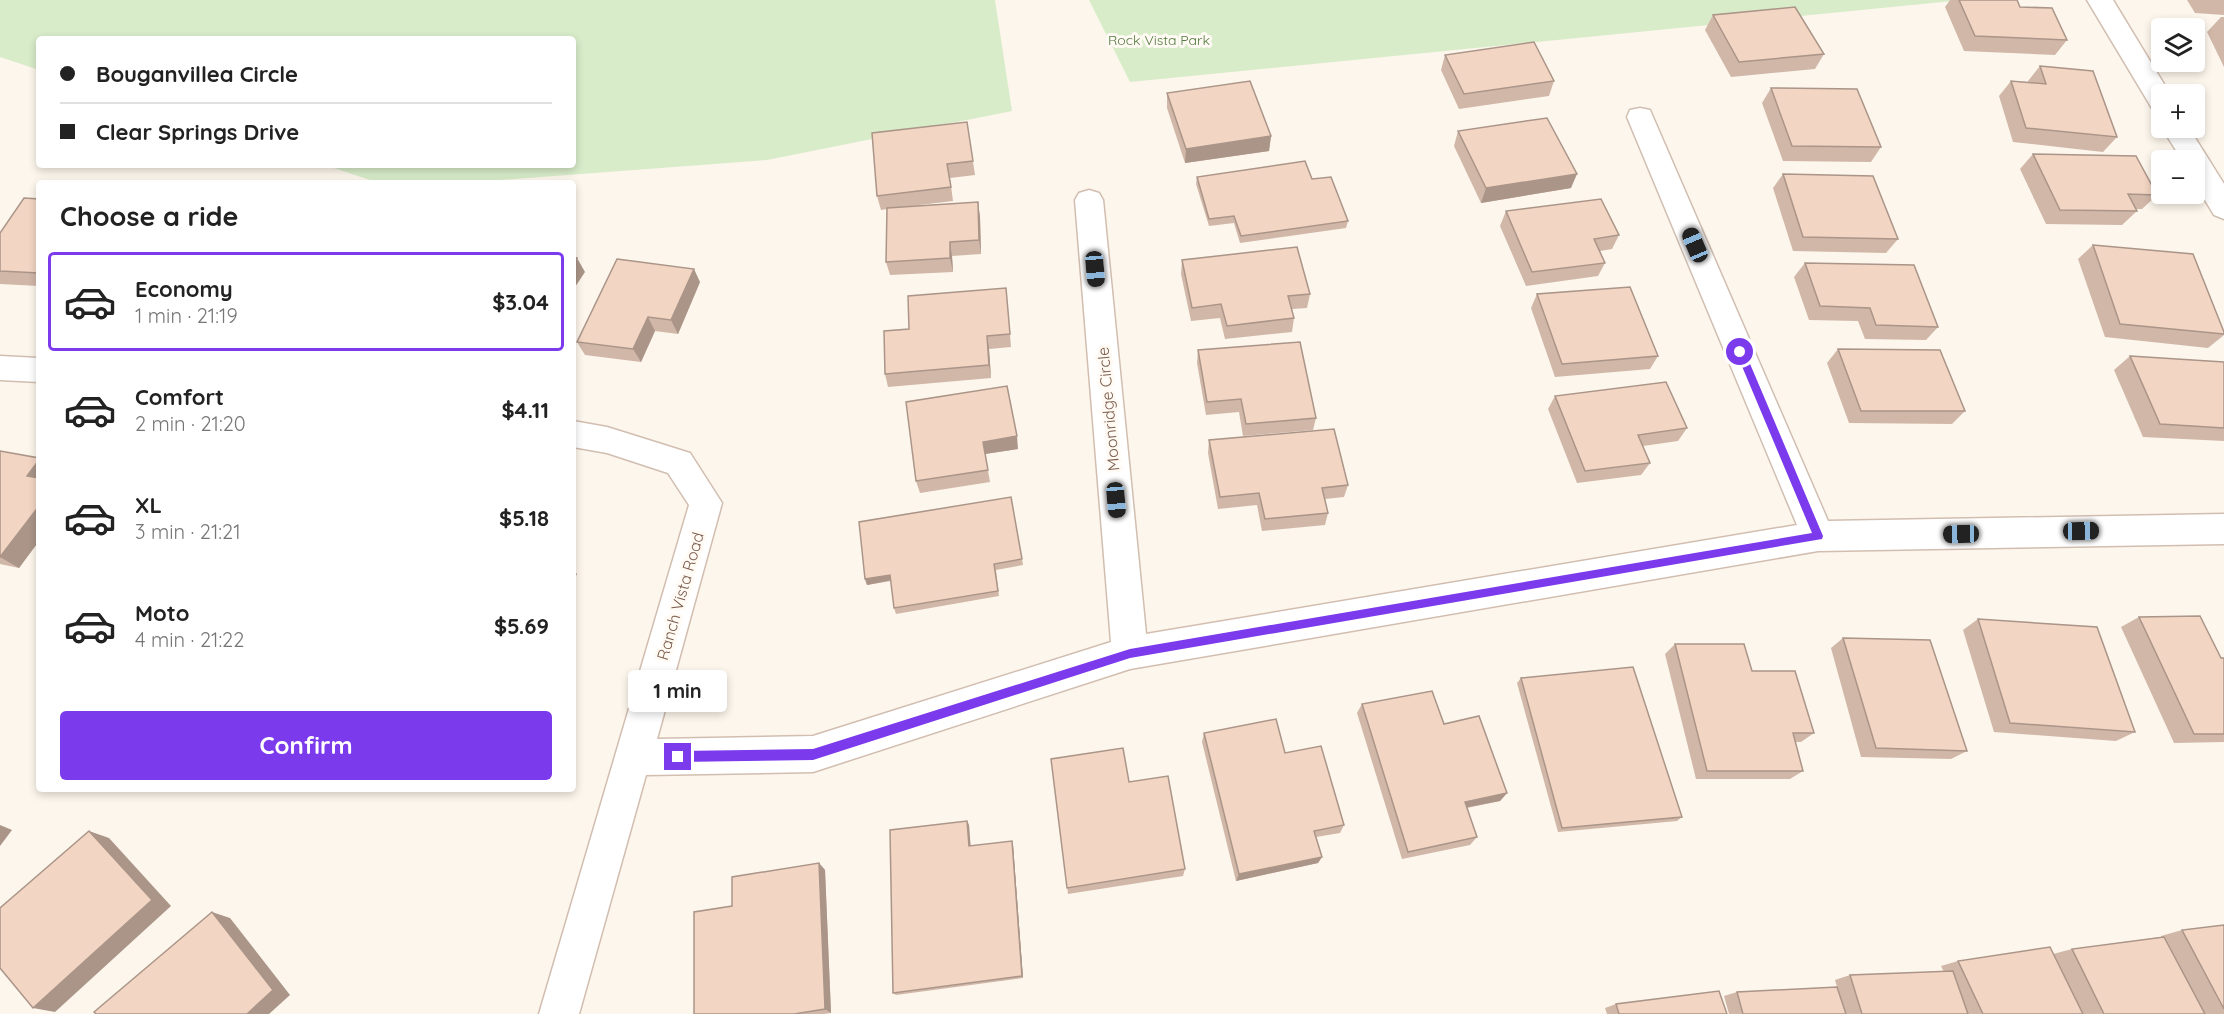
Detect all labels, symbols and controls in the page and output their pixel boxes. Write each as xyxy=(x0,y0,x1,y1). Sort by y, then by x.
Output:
map controls xyxy=(2151,18,2205,204)
button: layers xyxy=(2151,18,2205,72)
park label: Rock Vista Park xyxy=(1108,31,1210,49)
text: Bouganvillea Circle xyxy=(96,60,298,88)
button: + xyxy=(2151,84,2205,138)
text: Clear Springs Drive xyxy=(96,118,299,146)
button: − xyxy=(2151,150,2205,204)
text: Choose a ride xyxy=(60,199,238,233)
car xyxy=(1680,225,1710,265)
car xyxy=(1084,250,1106,288)
icon: car xyxy=(63,275,117,329)
text: Economy xyxy=(135,275,233,303)
text: $3.04 xyxy=(492,288,549,316)
text: 1 min · 21:19 xyxy=(135,303,238,328)
route start xyxy=(1726,338,1753,365)
street label: Moonridge Circle xyxy=(1093,346,1123,472)
icon: car xyxy=(63,383,117,437)
text: Comfort xyxy=(135,383,224,411)
text: $4.11 xyxy=(501,396,549,424)
text: 2 min · 21:20 xyxy=(135,411,246,436)
car xyxy=(1105,481,1127,519)
icon: car xyxy=(63,491,117,545)
text: XL xyxy=(135,491,162,519)
text: $5.18 xyxy=(499,504,549,532)
text: 3 min · 21:21 xyxy=(135,519,241,544)
car xyxy=(2063,522,2099,540)
car xyxy=(1943,525,1979,543)
street label: Ranch Vista Road xyxy=(652,530,708,662)
icon: car xyxy=(63,599,117,653)
text: Moto xyxy=(135,599,189,627)
text: $5.69 xyxy=(494,612,549,640)
text: 4 min · 21:22 xyxy=(135,627,244,652)
callout: 1 min xyxy=(628,670,728,712)
text: 1 min xyxy=(653,678,702,703)
button: Confirm xyxy=(60,711,552,780)
route end xyxy=(664,743,691,770)

